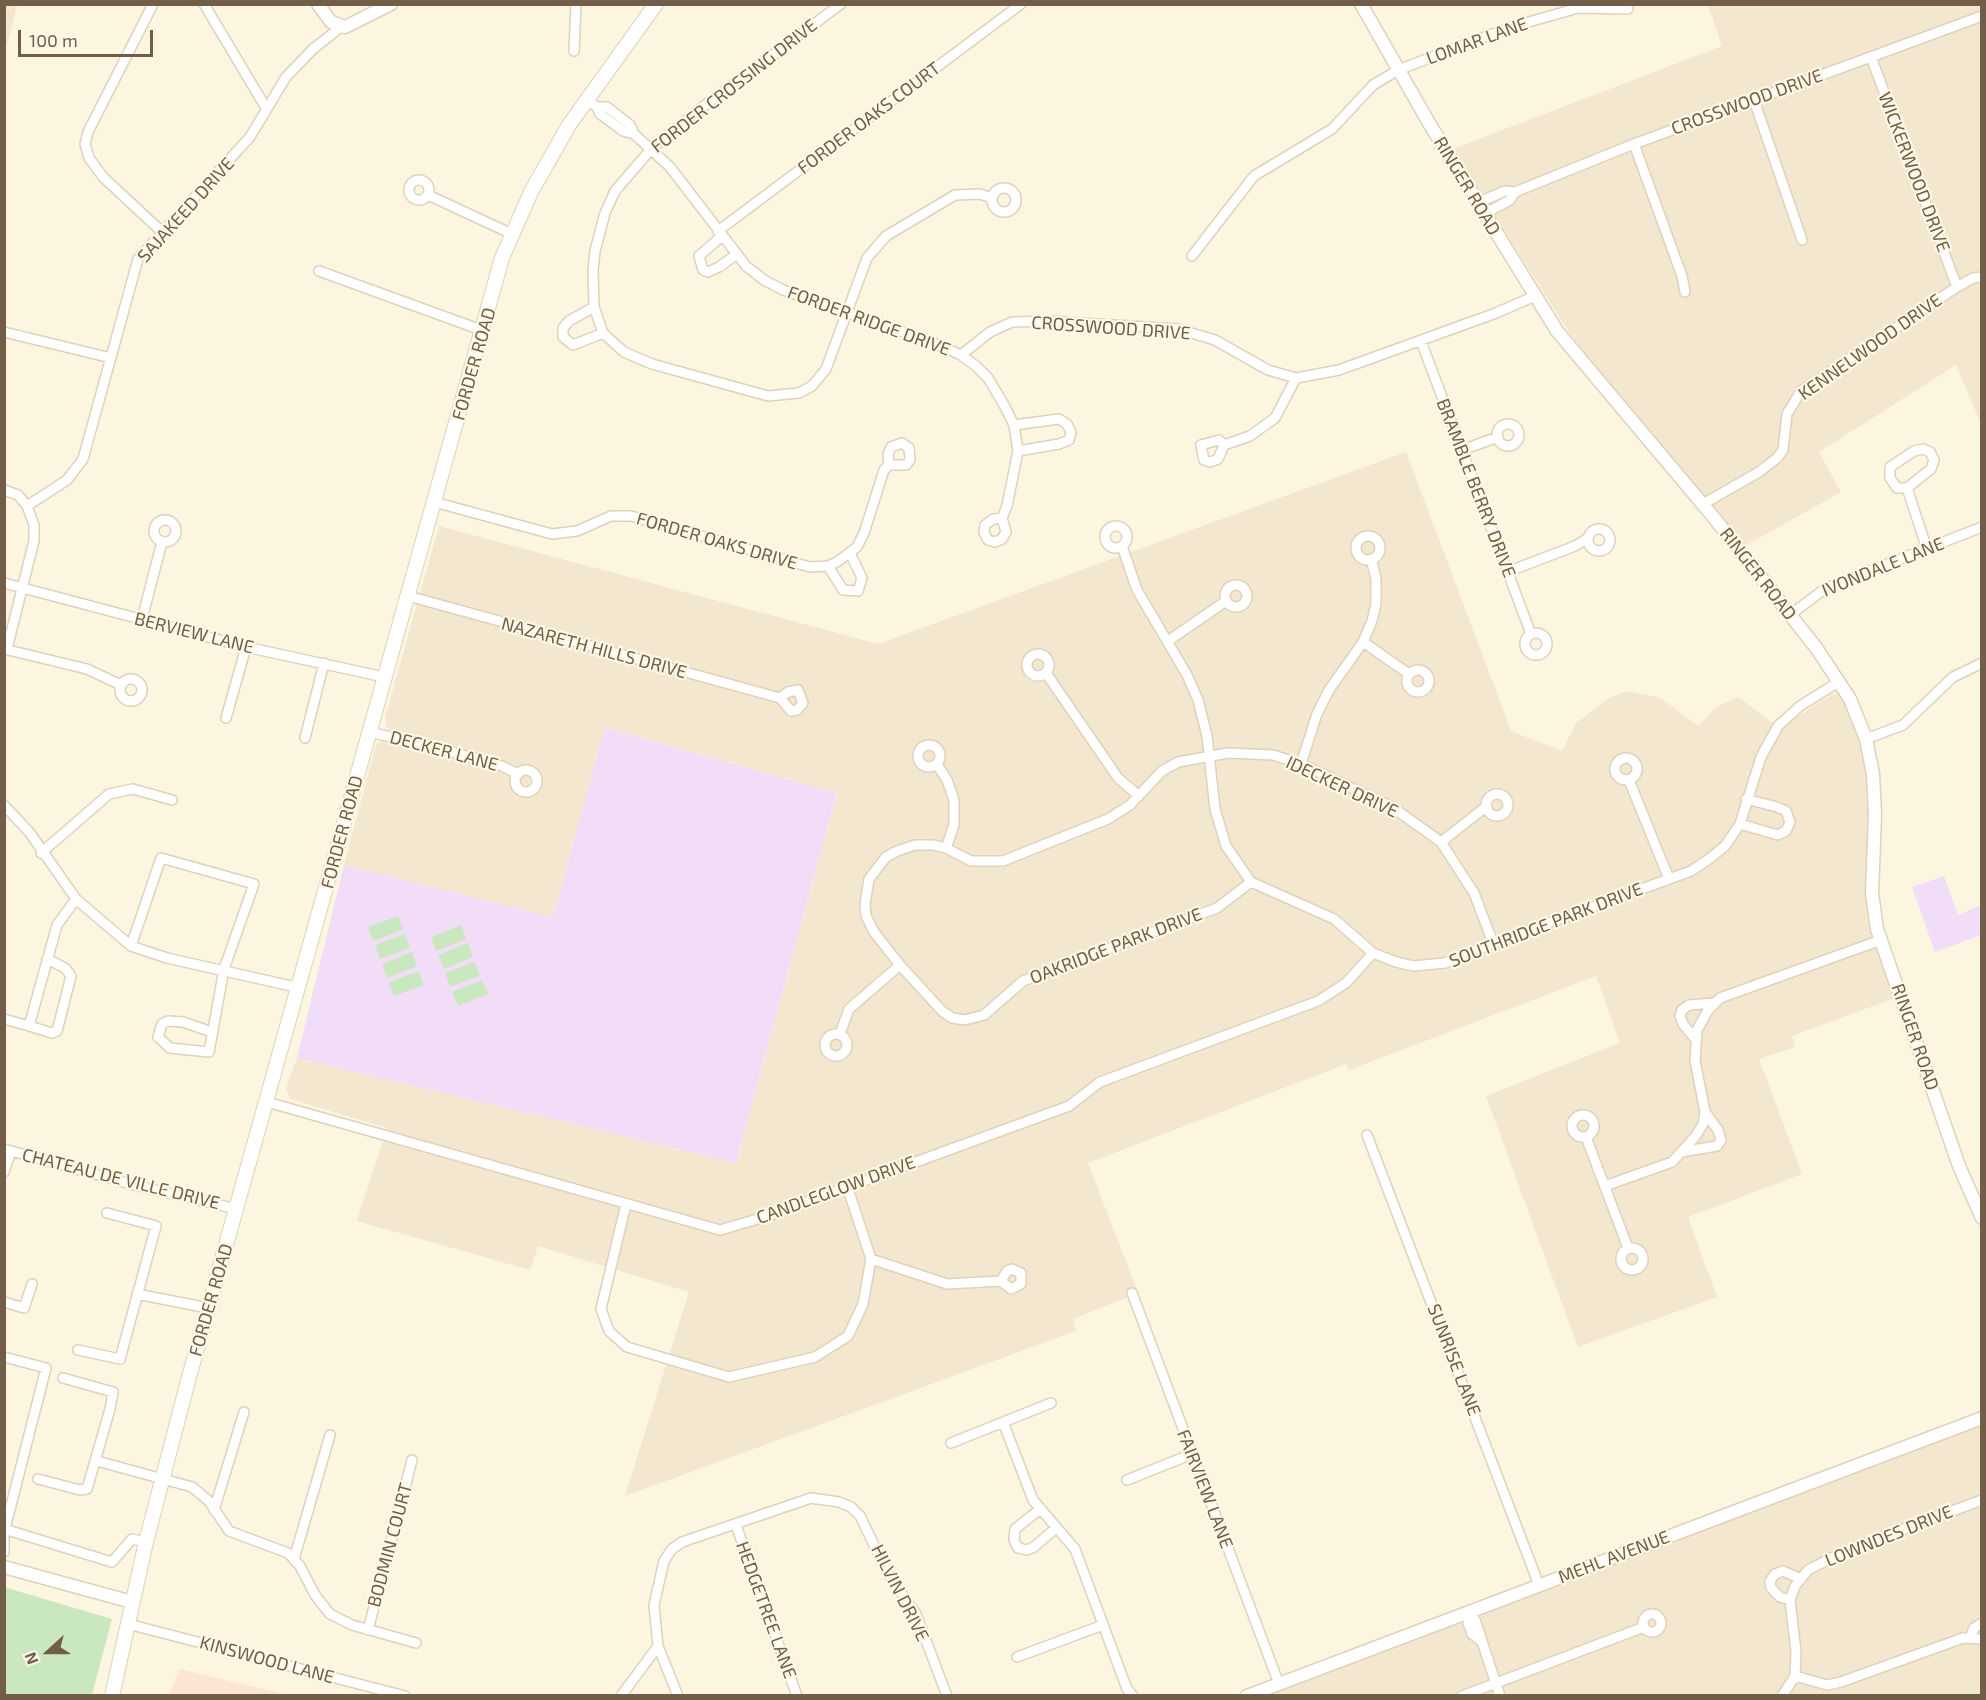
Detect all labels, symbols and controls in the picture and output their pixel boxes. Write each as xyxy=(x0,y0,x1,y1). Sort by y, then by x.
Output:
street label: LOMAR LANE xyxy=(1423,13,1531,69)
street label: FORDER CROSSING DRIVE xyxy=(647,14,821,158)
scale bar xyxy=(21,18,156,56)
text: 100 m xyxy=(29,29,78,51)
street label: FORDER OAKS COURT xyxy=(793,57,945,179)
street label: CROSSWOOD DRIVE xyxy=(1668,65,1826,139)
street label: WICKERWOOD DRIVE xyxy=(1874,89,1954,255)
street label: RINGER ROAD xyxy=(1429,133,1505,239)
street label: SAJAKEED DRIVE xyxy=(133,153,239,267)
street label: FORDER RIDGE DRIVE xyxy=(785,281,953,361)
street label: KENNELWOOD DRIVE xyxy=(1794,289,1946,405)
street label: FORDER ROAD xyxy=(448,305,500,423)
street label: CROSSWOOD DRIVE xyxy=(1031,312,1191,344)
street label: BRAMBLE BERRY DRIVE xyxy=(1432,395,1520,581)
street label: FORDER OAKS DRIVE xyxy=(634,508,800,574)
street label: RINGER ROAD xyxy=(1715,524,1801,624)
street label: IVONDALE LANE xyxy=(1819,533,1947,601)
street label: BERVIEW LANE xyxy=(132,608,256,658)
street label: NAZARETH HILLS DRIVE xyxy=(499,613,689,683)
street label: DECKER LANE xyxy=(388,726,500,776)
street label: IDECKER DRIVE xyxy=(1282,752,1402,822)
street label: FORDER ROAD xyxy=(317,773,367,891)
street label: SOUTHRIDGE PARK DRIVE xyxy=(1446,878,1646,972)
street label: OAKRIDGE PARK DRIVE xyxy=(1027,903,1205,989)
street label: RINGER ROAD xyxy=(1887,981,1943,1093)
street label: CHATEAU DE VILLE DRIVE xyxy=(20,1144,222,1214)
street label: CANDLEGLOW DRIVE xyxy=(754,1151,918,1229)
street label: FORDER ROAD xyxy=(185,1241,237,1359)
street label: SUNRISE LANE xyxy=(1423,1301,1485,1419)
street label: FAIRVIEW LANE xyxy=(1172,1426,1238,1552)
street label: BODMIN COURT xyxy=(363,1480,417,1610)
street label: LOWNDES DRIVE xyxy=(1822,1501,1956,1571)
street label: MEHL AVENUE xyxy=(1555,1526,1673,1588)
street label: HEDGETREE LANE xyxy=(731,1538,801,1682)
street label: HILVIN DRIVE xyxy=(866,1541,934,1645)
north arrow xyxy=(18,1622,78,1682)
street label: KINSWOOD LANE xyxy=(197,1632,337,1688)
text: N xyxy=(20,1650,42,1667)

